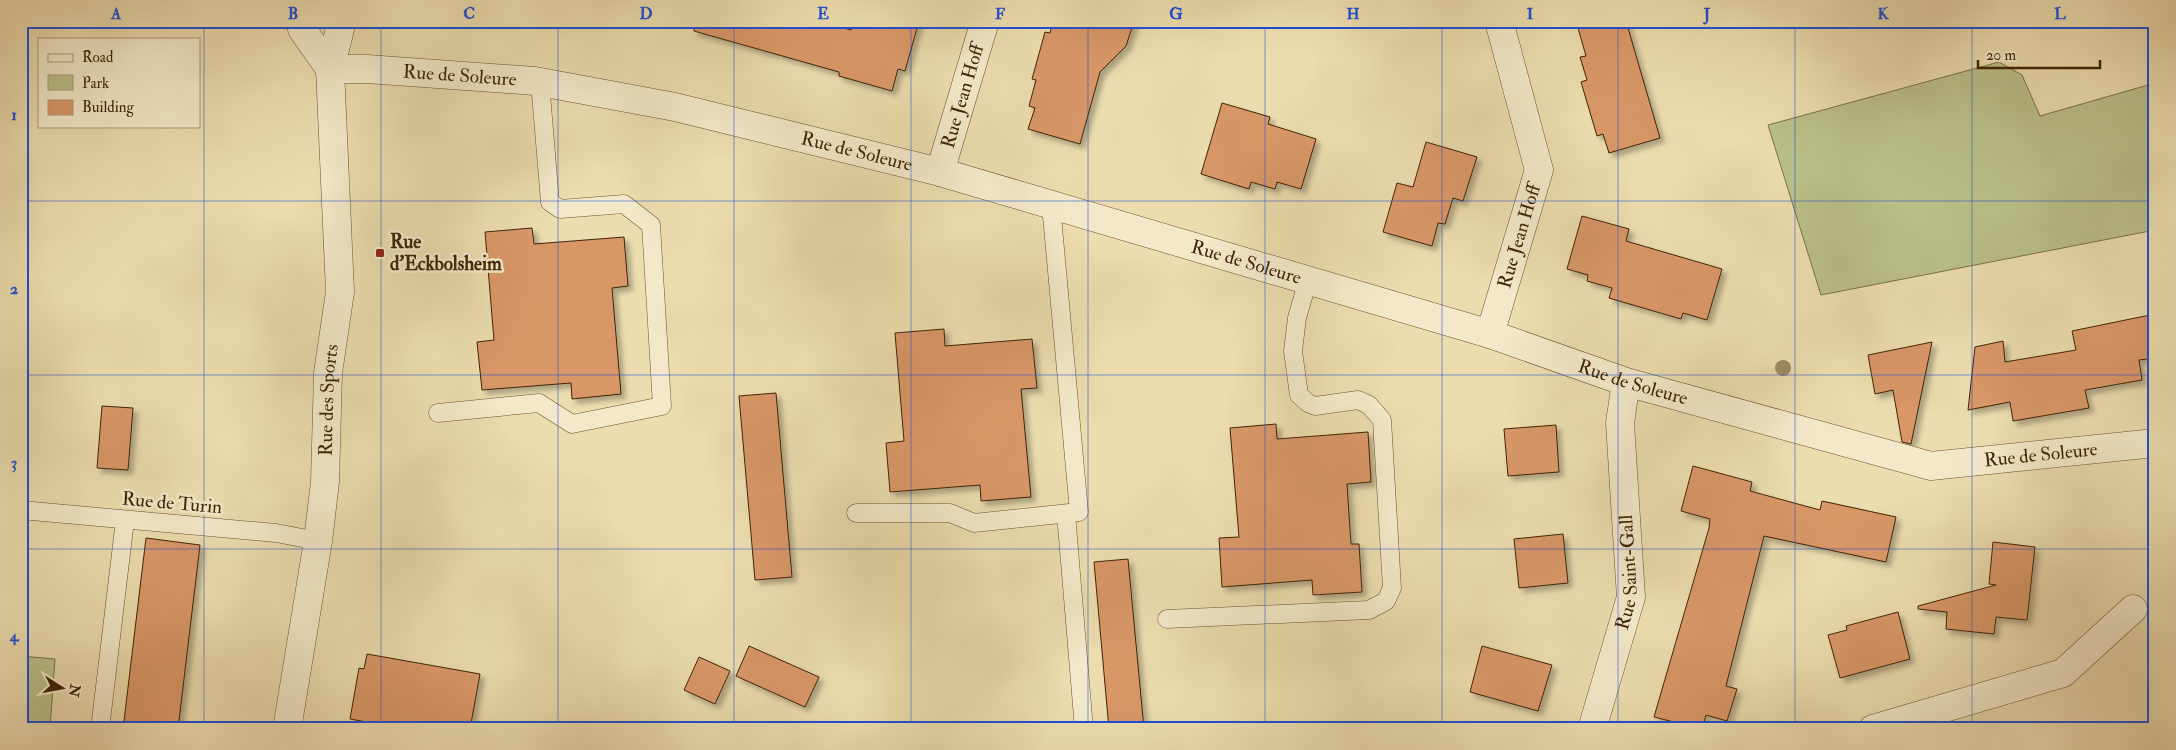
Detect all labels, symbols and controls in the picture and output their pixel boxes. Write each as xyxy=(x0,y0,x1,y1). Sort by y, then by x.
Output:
text: A xyxy=(110,4,122,24)
text: B xyxy=(288,4,298,24)
text: C xyxy=(463,4,475,24)
text: D xyxy=(639,4,653,24)
text: E xyxy=(817,4,829,24)
text: F xyxy=(995,4,1005,24)
text: G xyxy=(1169,4,1183,24)
text: H xyxy=(1346,4,1360,24)
text: I xyxy=(1527,4,1534,24)
text: J xyxy=(1703,4,1711,25)
text: K xyxy=(1877,4,1889,24)
text: L xyxy=(2054,4,2066,24)
legend xyxy=(38,38,200,128)
street label: Rue Jean Hoff xyxy=(936,38,990,151)
scale bar xyxy=(1978,38,2101,70)
text: 20 m xyxy=(1986,46,2016,65)
text: Road xyxy=(82,48,114,67)
street label: Rue de Soleure xyxy=(402,60,517,92)
text: Park xyxy=(82,74,109,93)
text: Building xyxy=(82,98,134,117)
text: 1 xyxy=(11,105,17,125)
street label: Rue de Soleure xyxy=(799,126,915,177)
street label: Rue Jean Hoff xyxy=(1492,178,1547,291)
place label: Rue d'Eckbolsheim xyxy=(390,230,502,276)
street label: Rue de Soleure xyxy=(1188,235,1304,290)
marker: Rue d'Eckbolsheim xyxy=(374,247,386,259)
text: 2 xyxy=(10,279,18,299)
street label: Rue des Sports xyxy=(314,342,344,456)
street label: Rue de Soleure xyxy=(1575,354,1691,410)
street label: Rue de Soleure xyxy=(1983,437,2099,472)
text: 3 xyxy=(11,453,17,473)
street label: Rue de Turin xyxy=(121,487,223,519)
street label: Rue Saint-Gall xyxy=(1610,514,1643,633)
text: 4 xyxy=(9,626,20,646)
north arrow xyxy=(38,662,88,712)
text: N xyxy=(65,682,84,699)

